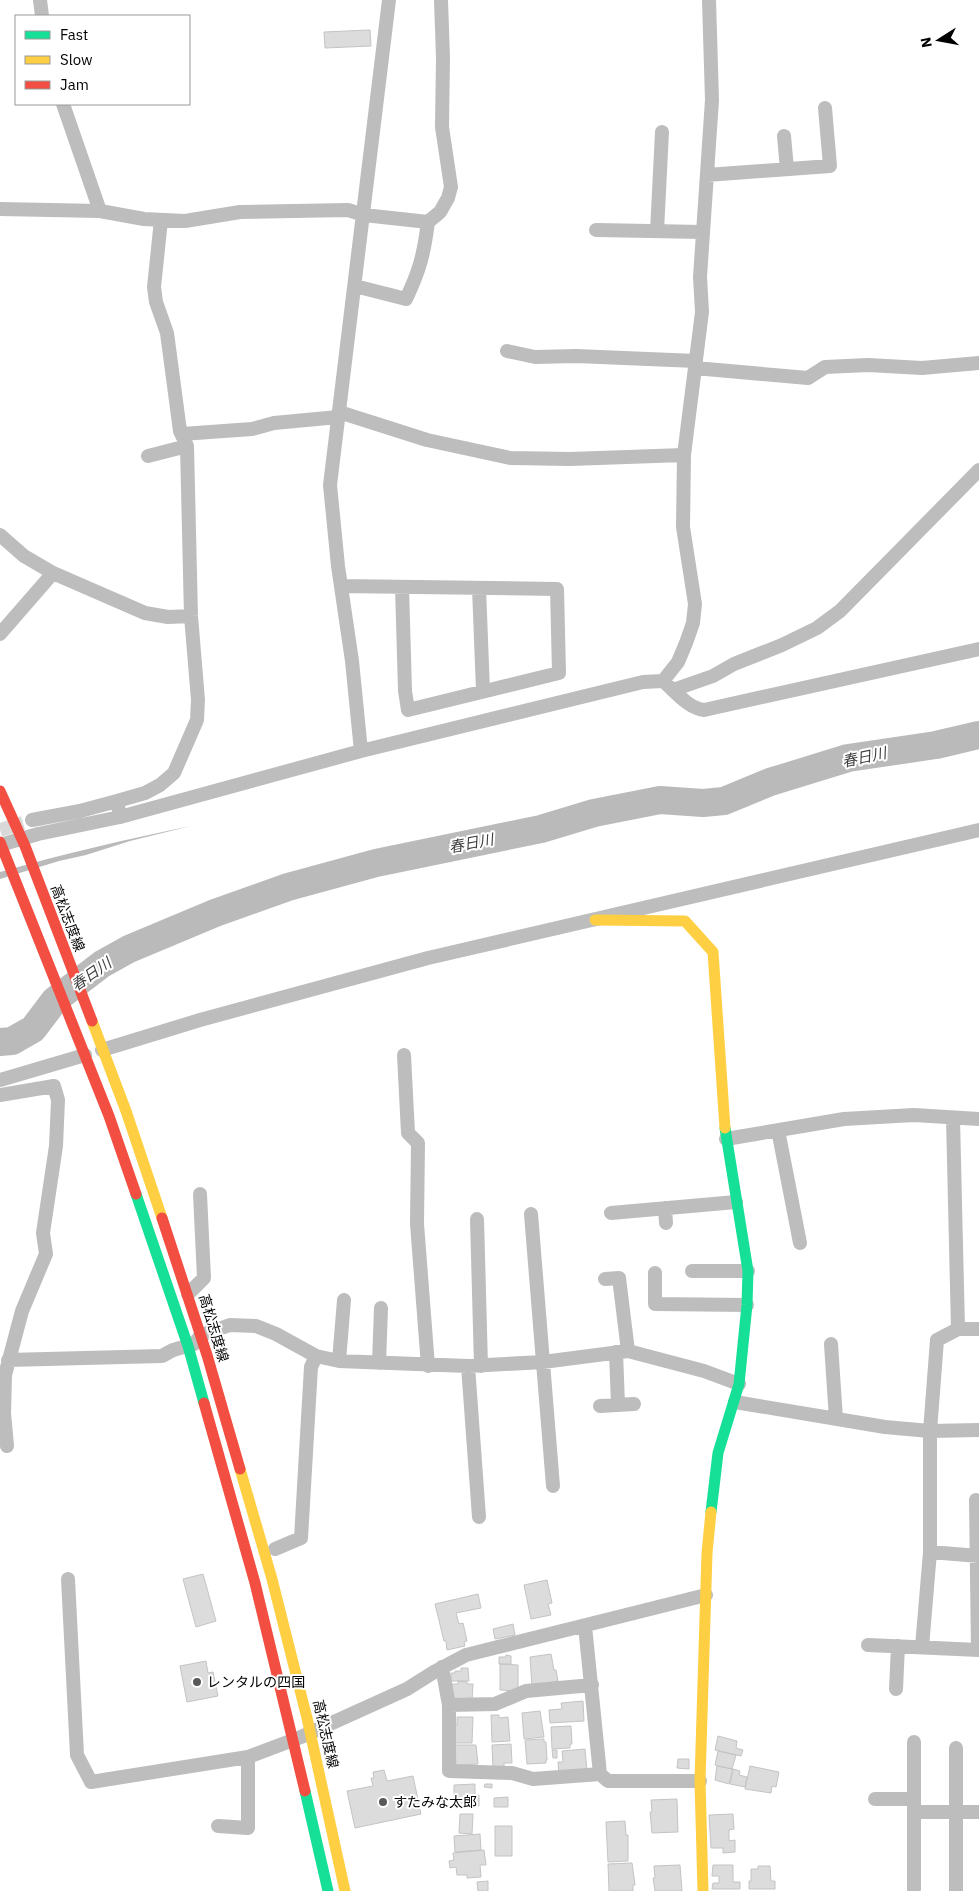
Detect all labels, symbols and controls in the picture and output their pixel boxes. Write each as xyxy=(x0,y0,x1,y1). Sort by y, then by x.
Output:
legend xyxy=(15,15,190,105)
north arrow xyxy=(914,15,964,65)
text: Fast xyxy=(60,25,88,44)
text: N xyxy=(916,36,936,49)
text: Slow xyxy=(60,50,93,69)
text: Jam xyxy=(60,75,89,94)
water label: 春日川 xyxy=(840,743,890,771)
water label: 春日川 xyxy=(447,829,497,857)
street label: 高松志度線 xyxy=(47,882,89,954)
water label: 春日川 xyxy=(67,952,117,995)
street label: 高松志度線 xyxy=(195,1292,233,1364)
place label: レンタルの四国 xyxy=(207,1673,305,1691)
marker: レンタルの四国 xyxy=(191,1676,203,1688)
street label: 高松志度線 xyxy=(309,1698,343,1770)
place label: すたみな太郎 xyxy=(393,1793,477,1811)
marker: すたみな太郎 xyxy=(377,1796,389,1808)

